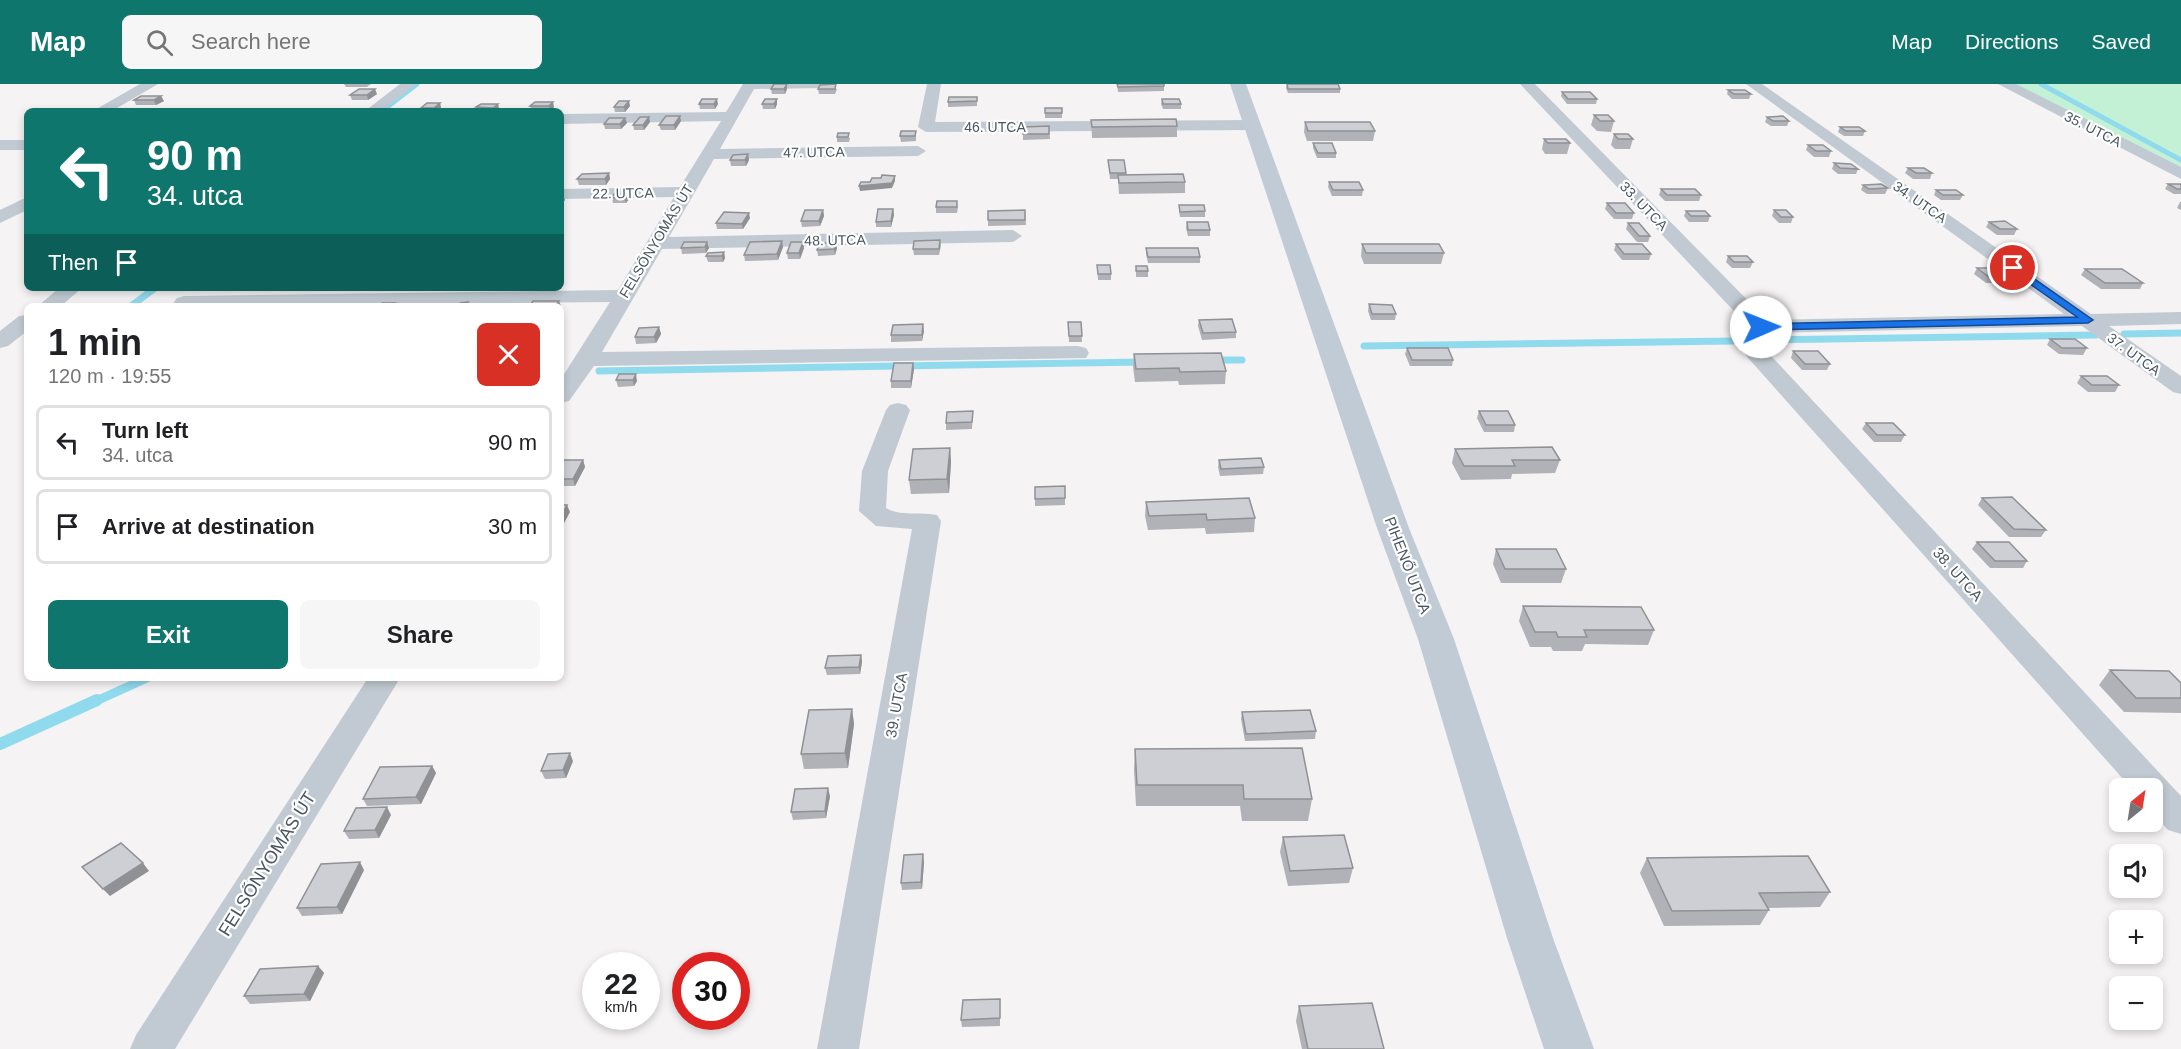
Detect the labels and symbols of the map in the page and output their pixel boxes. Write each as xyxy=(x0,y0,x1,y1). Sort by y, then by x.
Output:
street label: 35. UTCA xyxy=(2062,108,2125,150)
street label: 46. UTCA xyxy=(964,119,1026,135)
street label: 47. UTCA xyxy=(783,143,846,161)
street label: 33. UTCA xyxy=(1617,178,1672,234)
street label: 34. UTCA xyxy=(1890,178,1950,227)
street label: FELSŐNYOMÁS ÚT xyxy=(616,181,696,300)
street label: 22. UTCA xyxy=(592,184,655,202)
street label: 48. UTCA xyxy=(804,231,867,249)
pin xyxy=(1987,242,2038,293)
position arrow xyxy=(1729,295,1793,359)
street label: 37. UTCA xyxy=(2104,329,2164,379)
street label: PIHENŐ UTCA xyxy=(1382,514,1434,616)
street label: 38. UTCA xyxy=(1930,544,1986,604)
street label: 39. UTCA xyxy=(882,671,910,739)
north arrow xyxy=(2109,778,2163,832)
street label: FELSŐNYOMÁS ÚT xyxy=(214,788,319,940)
speed limit sign: 30 xyxy=(672,952,750,1030)

